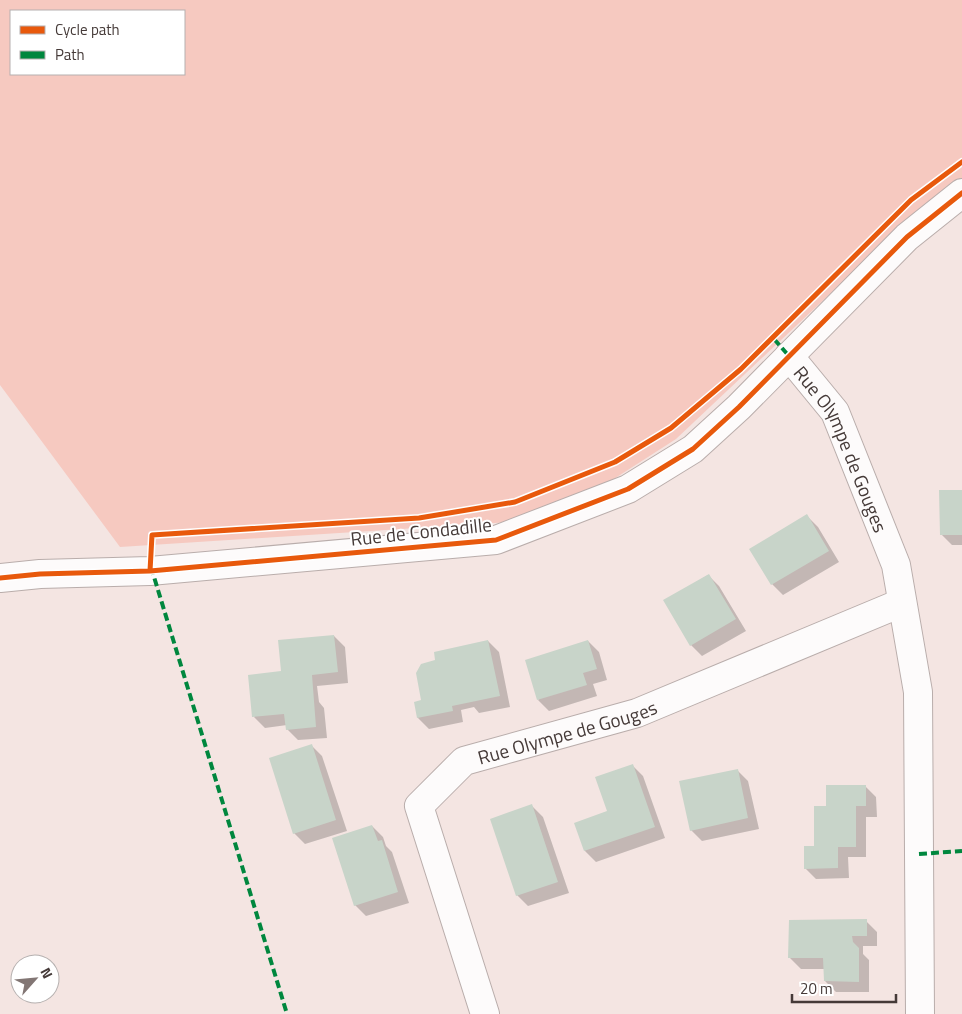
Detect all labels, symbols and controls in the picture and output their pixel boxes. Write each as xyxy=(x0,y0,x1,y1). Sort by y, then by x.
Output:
legend xyxy=(10,10,185,75)
text: Cycle path xyxy=(55,18,120,41)
text: Path xyxy=(55,43,85,66)
street label: Rue Olympe de Gouges xyxy=(788,359,896,537)
street label: Rue de Condadille xyxy=(349,509,493,553)
street label: Rue Olympe de Gouges xyxy=(474,692,661,771)
north arrow xyxy=(10,954,60,1004)
text: N xyxy=(35,964,59,982)
scale bar xyxy=(792,972,896,1004)
text: 20 m xyxy=(800,977,833,1000)

